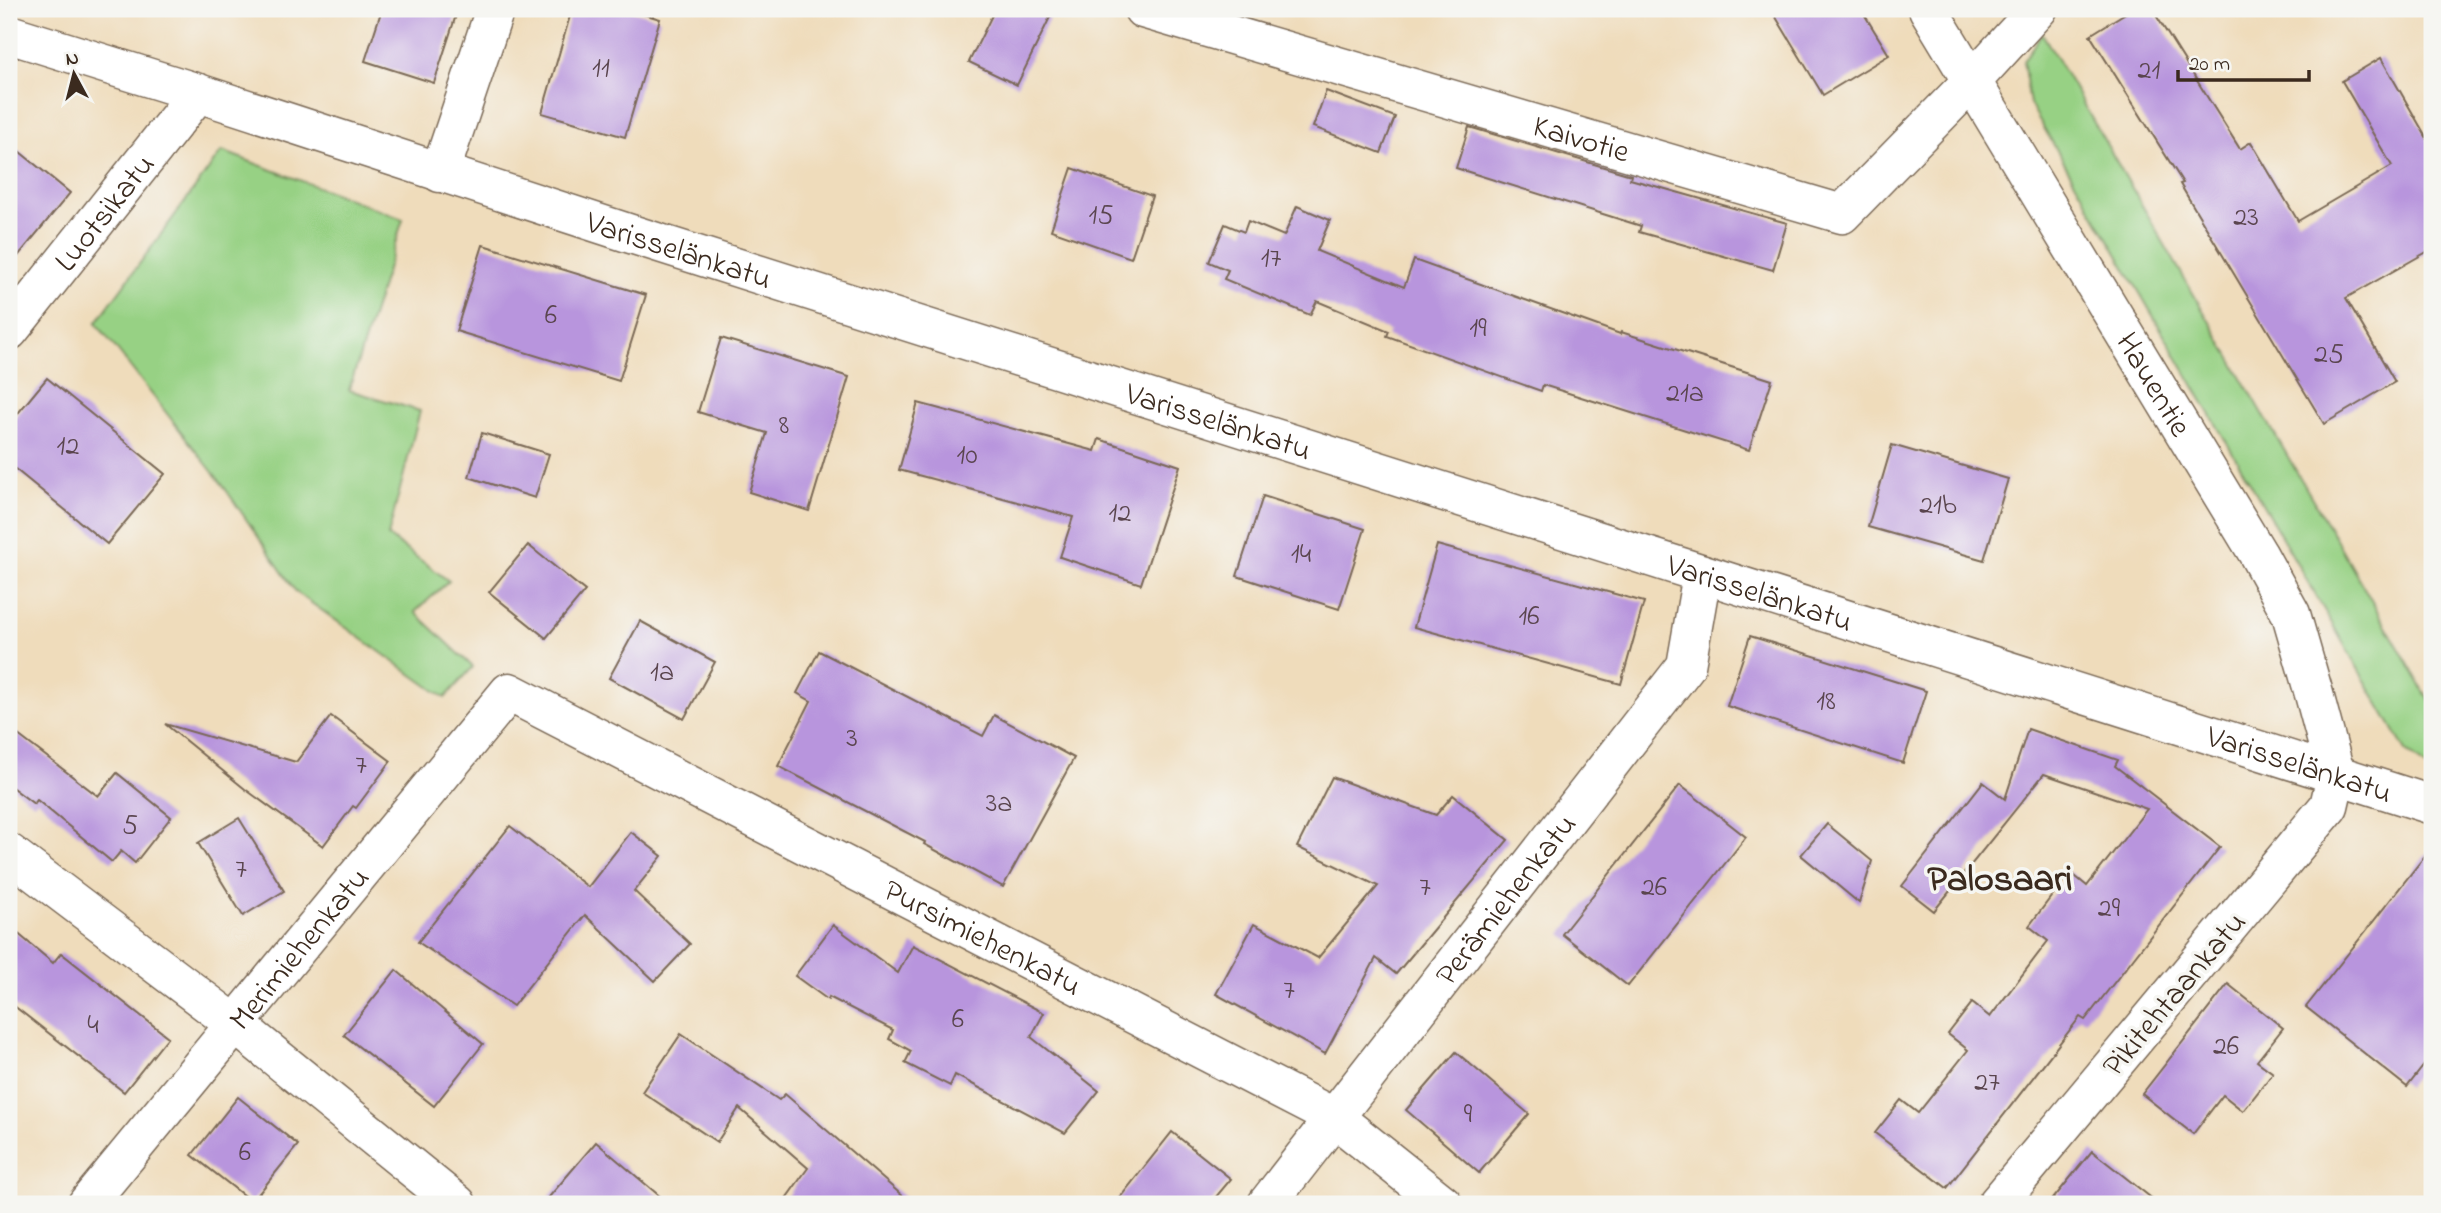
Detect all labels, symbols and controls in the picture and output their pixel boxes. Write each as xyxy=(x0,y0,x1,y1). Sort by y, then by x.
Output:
north arrow xyxy=(38,38,108,108)
scale bar xyxy=(2178,38,2310,82)
text: N xyxy=(64,45,80,74)
house number: 11 xyxy=(592,49,610,90)
text: 20 m xyxy=(2189,50,2230,80)
house number: 21 xyxy=(2138,51,2161,92)
street label: Kaivotie xyxy=(1527,105,1635,178)
street label: Luotsikatu xyxy=(44,145,168,284)
house number: 15 xyxy=(1089,196,1113,237)
house number: 23 xyxy=(2233,198,2259,239)
street label: Varisselänkatu xyxy=(578,201,777,304)
house number: 17 xyxy=(1261,239,1282,280)
house number: 6 xyxy=(545,296,557,337)
house number: 19 xyxy=(1469,309,1487,350)
street label: Hauentie xyxy=(2102,324,2202,447)
house number: 25 xyxy=(2314,335,2344,376)
street label: Varisselänkatu xyxy=(1118,372,1317,475)
house number: 21a xyxy=(1666,374,1704,415)
house number: 8 xyxy=(779,406,789,447)
house number: 12 xyxy=(57,427,79,468)
house number: 10 xyxy=(956,436,978,477)
house number: 21b xyxy=(1919,486,1957,527)
house number: 12 xyxy=(1109,494,1131,535)
house number: 14 xyxy=(1291,535,1312,576)
street label: Varisselänkatu xyxy=(1659,544,1858,647)
house number: 16 xyxy=(1518,597,1540,638)
house number: 1a xyxy=(650,653,674,694)
house number: 18 xyxy=(1816,682,1836,723)
street label: Varisselänkatu xyxy=(2199,715,2398,818)
house number: 3 xyxy=(846,719,858,760)
house number: 7 xyxy=(355,746,367,787)
house number: 3a xyxy=(986,784,1012,825)
street label: Perämiehenkatu xyxy=(1425,804,1590,997)
house number: 5 xyxy=(122,806,138,847)
house number: 7 xyxy=(235,850,247,891)
district label: Palosaari xyxy=(1927,853,2073,909)
street label: Merimiehenkatu xyxy=(219,858,383,1042)
house number: 7 xyxy=(1419,868,1431,909)
house number: 26 xyxy=(1641,868,1667,909)
street label: Pursimiehenkatu xyxy=(874,869,1089,1010)
house number: 29 xyxy=(2098,889,2121,930)
street label: Pikitehtaankatu xyxy=(2092,902,2259,1088)
house number: 7 xyxy=(1283,971,1295,1012)
house number: 6 xyxy=(952,1000,964,1041)
house number: 4 xyxy=(87,1006,99,1047)
house number: 26 xyxy=(2213,1027,2239,1068)
house number: 27 xyxy=(1974,1063,2000,1104)
house number: 9 xyxy=(1464,1095,1473,1136)
house number: 6 xyxy=(239,1133,251,1174)

